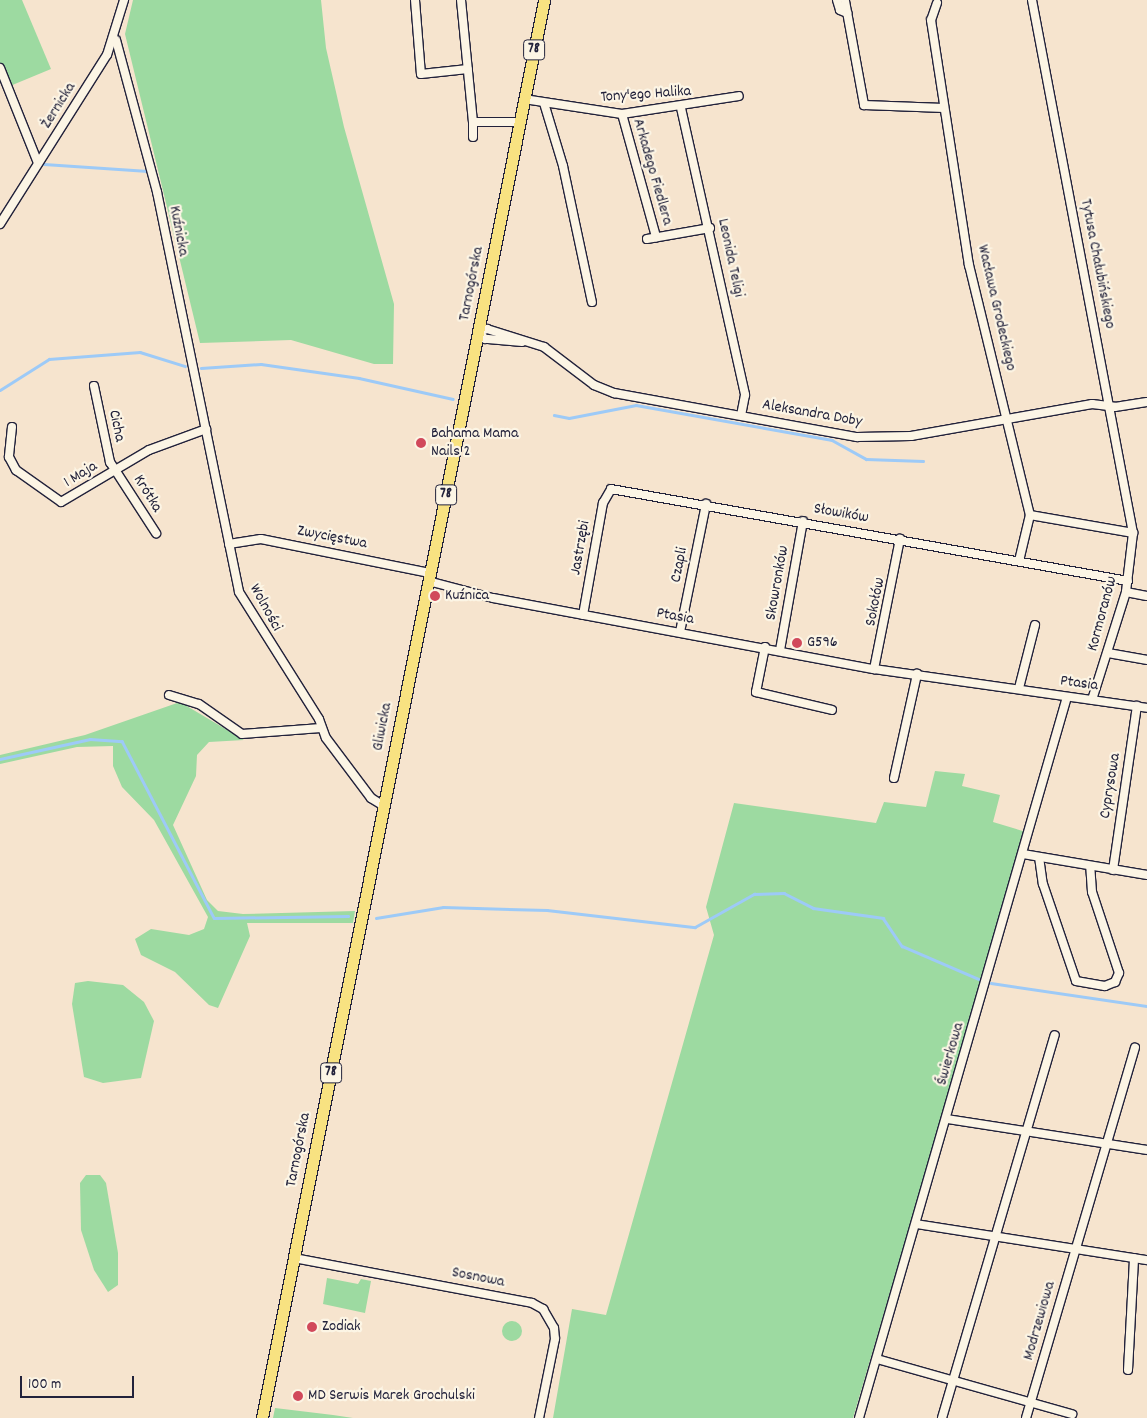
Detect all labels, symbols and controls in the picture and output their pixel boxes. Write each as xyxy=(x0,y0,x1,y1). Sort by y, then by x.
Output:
road number: 78 xyxy=(523,38,545,62)
street label: Żernicka xyxy=(37,79,81,133)
street label: Tony'ego Halika xyxy=(600,82,692,108)
street label: Arkadego Fiedlera xyxy=(628,116,676,228)
street label: Tytusa Chałubińskiego xyxy=(1075,197,1119,331)
street label: Kuźnicka xyxy=(164,204,192,258)
street label: Leonida Teligi xyxy=(712,217,748,299)
street label: Wacława Grodeckiego xyxy=(972,243,1020,373)
street label: Tarnogórska xyxy=(455,245,489,323)
street label: Aleksandra Doby xyxy=(761,396,863,432)
street label: Cicha xyxy=(103,408,129,444)
place label: Bahama Mama Nails 2 xyxy=(431,424,518,462)
marker: Bahama Mama Nails 2 xyxy=(415,437,427,449)
street label: 1 Maja xyxy=(61,457,101,493)
street label: Krótka xyxy=(128,472,166,516)
road number: 78 xyxy=(435,482,457,508)
street label: Słowików xyxy=(812,500,870,528)
street label: Jastrzębi xyxy=(567,519,595,577)
street label: Zwycięstwa xyxy=(295,522,369,554)
street label: Skowronków xyxy=(762,544,794,622)
street label: Czapli xyxy=(667,546,693,584)
street label: Kormoranów xyxy=(1084,574,1122,654)
street label: Sokołów xyxy=(862,576,890,628)
street label: Wolności xyxy=(244,581,286,635)
place label: Kuźnica xyxy=(445,586,489,606)
marker: Kuźnica xyxy=(429,590,441,602)
street label: Ptasia xyxy=(655,604,695,630)
place label: G596 xyxy=(807,633,838,653)
marker: G596 xyxy=(791,637,803,649)
street label: Ptasia xyxy=(1059,672,1099,696)
street label: Gliwicka xyxy=(369,701,397,753)
street label: Cyprysowa xyxy=(1096,752,1126,820)
street label: Świerkowa xyxy=(933,1020,969,1088)
road number: 78 xyxy=(320,1060,342,1086)
street label: Tarnogórska xyxy=(282,1111,316,1189)
street label: Sosnowa xyxy=(450,1263,506,1293)
street label: Modrzewiowa xyxy=(1020,1279,1060,1363)
place label: Zodiak xyxy=(322,1317,361,1337)
marker: Zodiak xyxy=(306,1321,318,1333)
scale bar xyxy=(22,1366,136,1398)
text: 100 m xyxy=(28,1374,61,1396)
place label: MD Serwis Marek Grochulski xyxy=(308,1386,475,1406)
marker: MD Serwis Marek Grochulski xyxy=(292,1390,304,1402)

